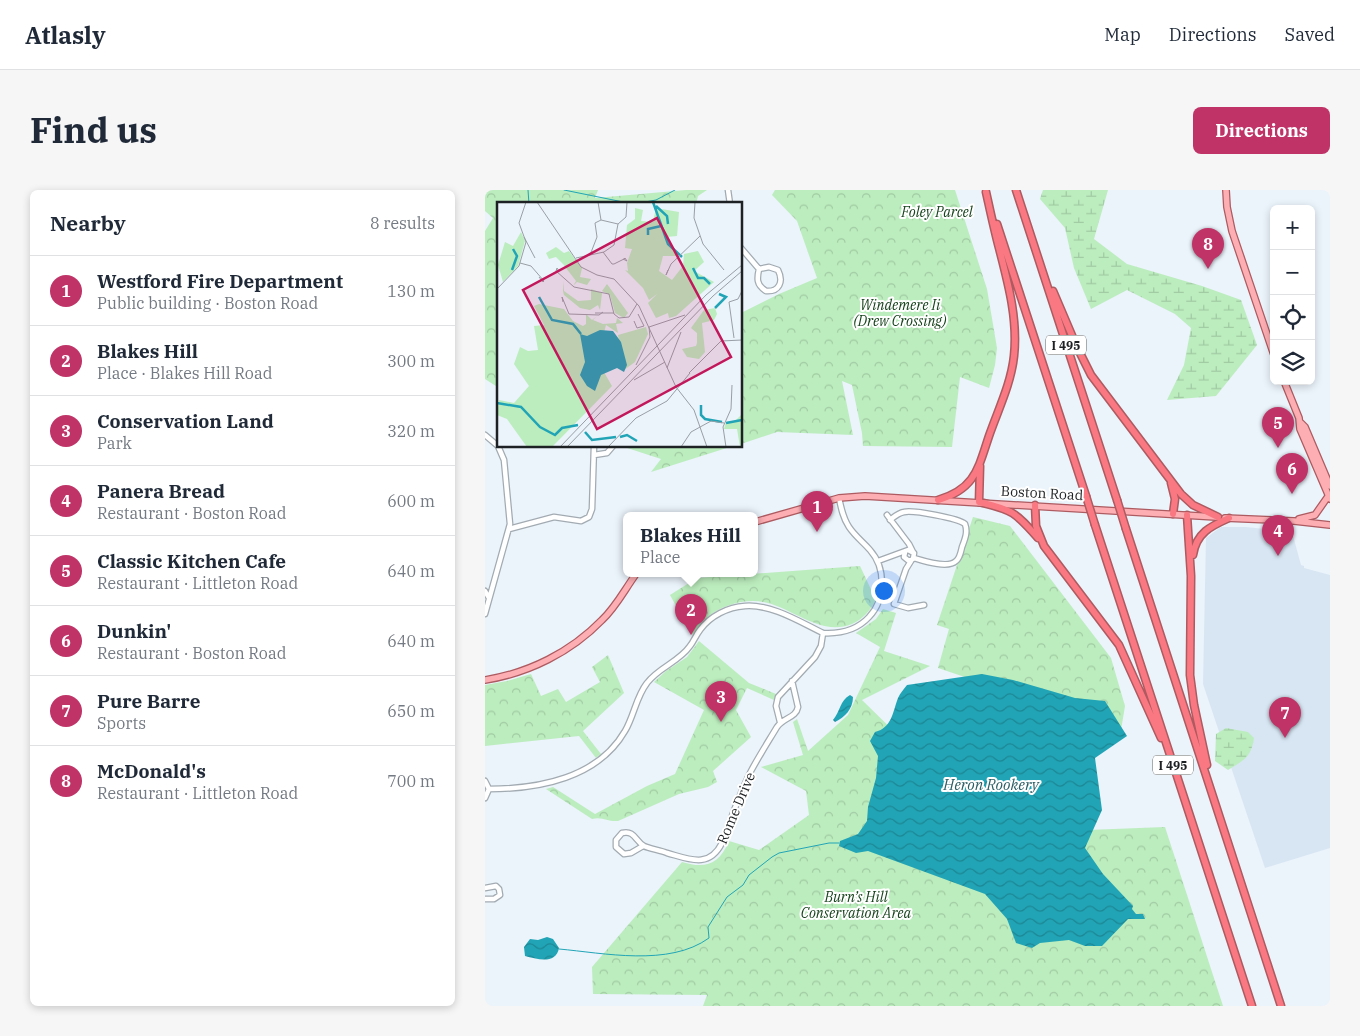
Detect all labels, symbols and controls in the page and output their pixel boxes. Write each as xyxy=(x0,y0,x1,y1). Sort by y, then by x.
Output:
text: Atlasly xyxy=(25,19,106,51)
text: Map xyxy=(1104,23,1141,46)
text: Directions xyxy=(1169,23,1257,46)
text: Saved xyxy=(1285,23,1335,46)
text: Find us xyxy=(30,107,157,153)
button: Directions xyxy=(1193,107,1330,154)
inset map xyxy=(497,202,743,448)
park label: Foley Parcel xyxy=(900,203,974,221)
map controls xyxy=(1270,205,1315,385)
button: + xyxy=(1270,205,1315,250)
text: Nearby xyxy=(50,209,126,237)
text: 8 results xyxy=(370,213,435,233)
pin: 8 xyxy=(1192,228,1224,269)
button: − xyxy=(1270,250,1315,295)
text: Westford Fire Department xyxy=(97,269,343,293)
text: 1 xyxy=(61,281,71,301)
text: 130 m xyxy=(387,281,435,301)
text: Public building · Boston Road xyxy=(97,293,318,313)
button: locate xyxy=(1270,295,1315,340)
park label: Windemere Ii (Drew Crossing) xyxy=(854,296,946,330)
road number: I 495 xyxy=(1046,336,1086,354)
text: Blakes Hill xyxy=(97,339,198,363)
button: layers xyxy=(1270,340,1315,385)
text: 2 xyxy=(61,351,71,371)
text: 300 m xyxy=(387,351,435,371)
text: Place · Blakes Hill Road xyxy=(97,363,272,383)
pin: 5 xyxy=(1262,407,1294,448)
text: Conservation Land xyxy=(97,409,274,433)
text: 3 xyxy=(61,421,71,441)
text: 320 m xyxy=(387,421,435,441)
text: Park xyxy=(97,433,132,453)
pin: 6 xyxy=(1276,453,1308,494)
text: Panera Bread xyxy=(97,479,225,503)
street label: Boston Road xyxy=(1000,482,1084,504)
text: 4 xyxy=(61,491,71,511)
text: 600 m xyxy=(387,491,435,511)
pin: 1 xyxy=(801,491,833,532)
text: Restaurant · Boston Road xyxy=(97,503,287,523)
popup xyxy=(623,512,758,577)
pin: 4 xyxy=(1262,515,1294,556)
text: Blakes Hill xyxy=(640,523,741,547)
text: Place xyxy=(640,547,680,567)
text: Classic Kitchen Cafe xyxy=(97,549,286,573)
text: 5 xyxy=(61,561,71,581)
text: 640 m xyxy=(387,561,435,581)
text: Restaurant · Littleton Road xyxy=(97,573,298,593)
your location xyxy=(871,578,897,604)
pin: 2 xyxy=(675,594,707,635)
text: Dunkin' xyxy=(97,619,171,643)
text: 6 xyxy=(61,631,71,651)
text: 640 m xyxy=(387,631,435,651)
text: Restaurant · Boston Road xyxy=(97,643,287,663)
pin: 3 xyxy=(705,681,737,722)
text: Pure Barre xyxy=(97,689,200,713)
pin: 7 xyxy=(1269,697,1301,738)
text: 7 xyxy=(61,701,71,721)
text: 650 m xyxy=(387,701,435,721)
text: Sports xyxy=(97,713,146,733)
road number: I 495 xyxy=(1153,756,1193,774)
text: McDonald's xyxy=(97,759,206,783)
street label: Rome Drive xyxy=(713,769,759,847)
text: 8 xyxy=(61,771,71,791)
text: 700 m xyxy=(387,771,435,791)
water label: Heron Rookery xyxy=(942,775,1040,794)
text: Restaurant · Littleton Road xyxy=(97,783,298,803)
park label: Burn’s Hill Conservation Area xyxy=(801,888,912,922)

